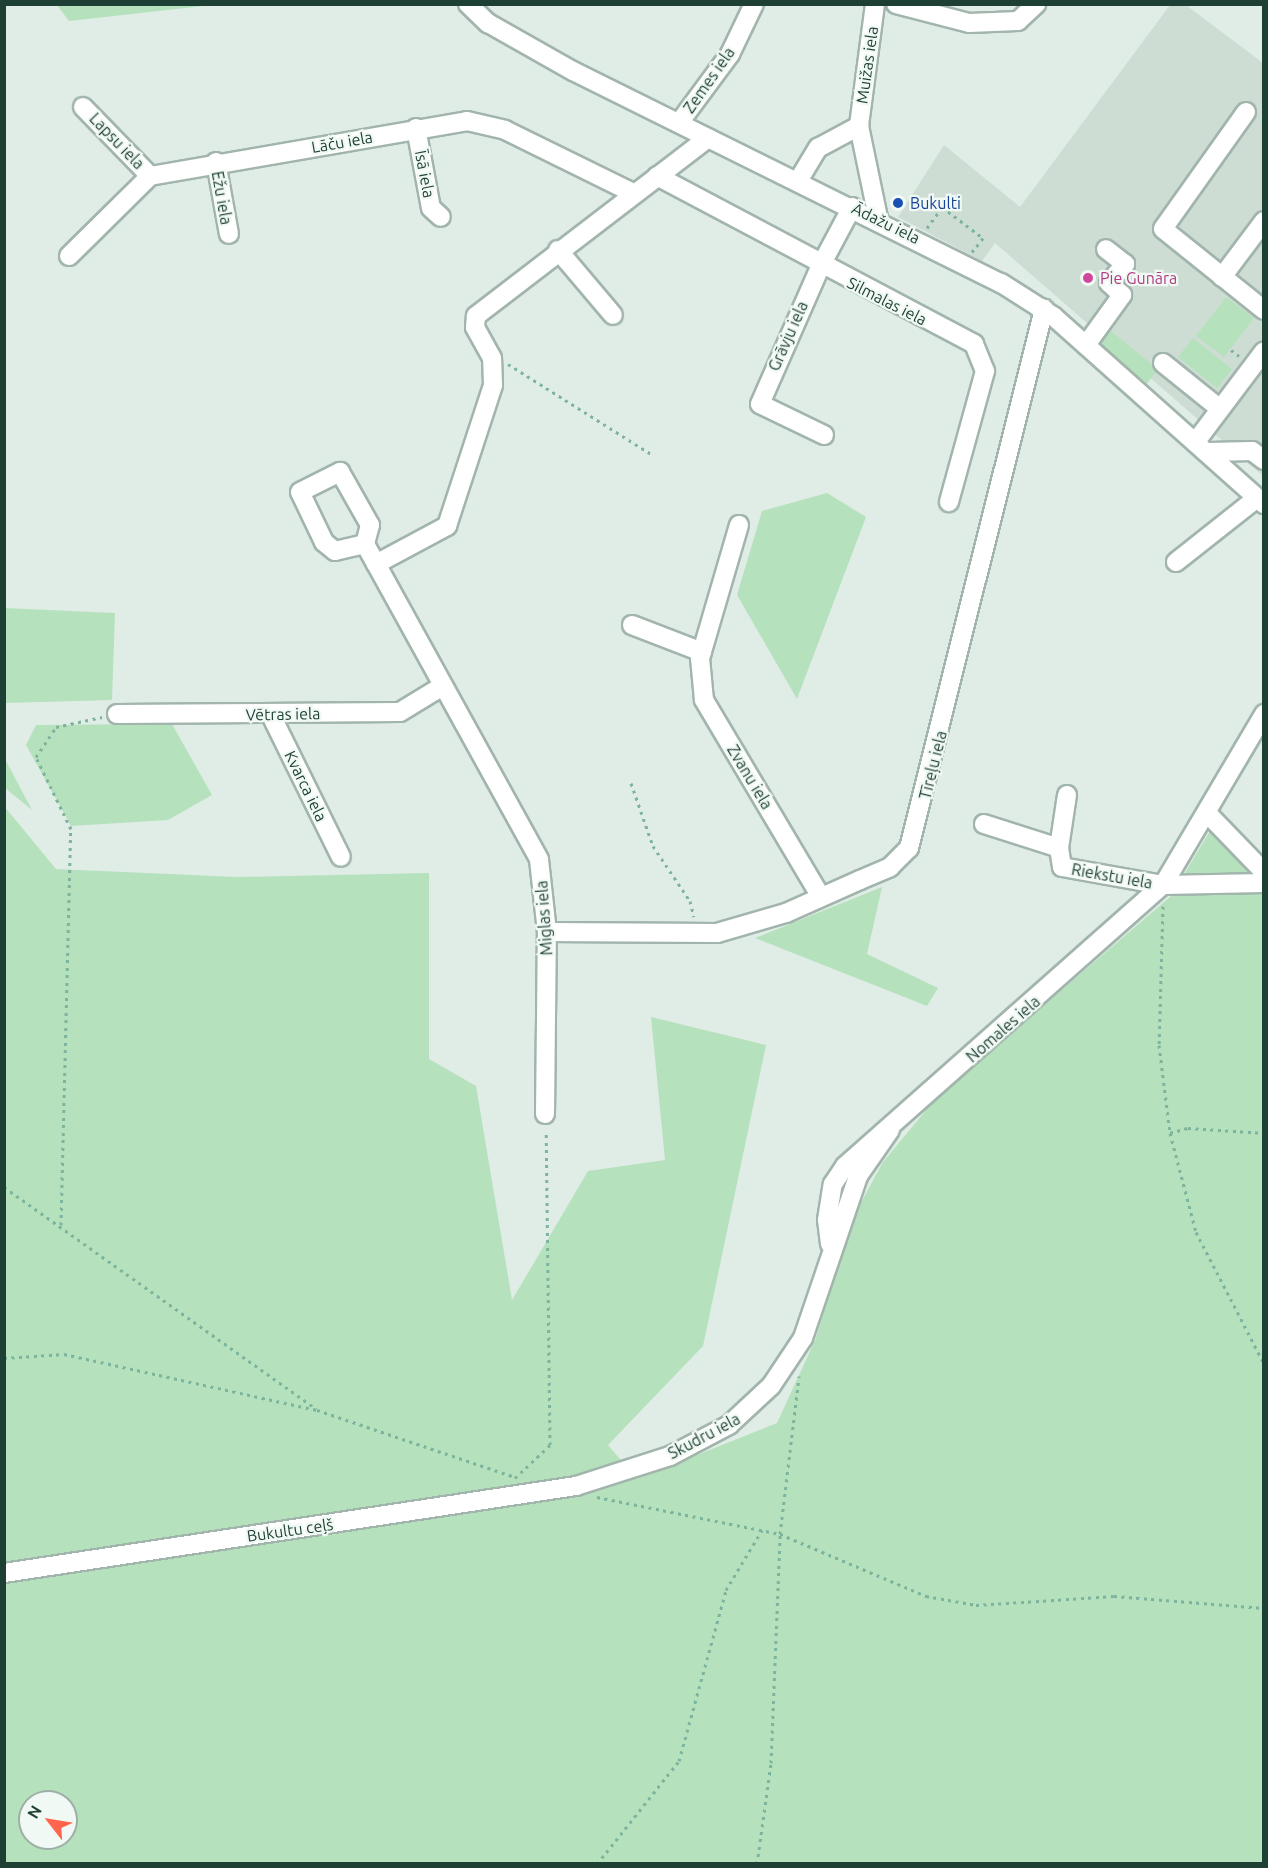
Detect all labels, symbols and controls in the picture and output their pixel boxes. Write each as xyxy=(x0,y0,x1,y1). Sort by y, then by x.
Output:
street label: Muižas iela xyxy=(852,25,882,105)
street label: Zemes iela xyxy=(679,43,739,117)
street label: Lapsu iela xyxy=(86,109,148,173)
street label: Lāču iela xyxy=(310,127,374,157)
street label: Īsā iela xyxy=(411,149,439,199)
street label: Ežu iela xyxy=(208,170,236,226)
place label: Bukulti xyxy=(910,193,961,213)
marker: Bukulti xyxy=(891,196,905,210)
street label: Ādažu iela xyxy=(849,198,923,248)
place label: Pie Gunāra xyxy=(1100,268,1177,288)
marker: Pie Gunāra xyxy=(1081,271,1095,285)
street label: Silmalas iela xyxy=(844,273,930,329)
street label: Grāvju iela xyxy=(764,298,812,374)
street label: Vētras iela xyxy=(245,704,321,724)
street label: Tīreļu iela xyxy=(915,729,951,801)
street label: Zvanu iela xyxy=(723,741,777,813)
street label: Kvarca iela xyxy=(281,748,331,824)
street label: Riekstu iela xyxy=(1070,859,1154,893)
street label: Miglas iela xyxy=(532,880,556,956)
street label: Nomales iela xyxy=(962,992,1044,1066)
street label: Skudru iela xyxy=(665,1409,743,1463)
street label: Bukultu ceļš xyxy=(246,1514,334,1546)
north arrow xyxy=(18,1790,78,1850)
text: N xyxy=(23,1802,45,1822)

